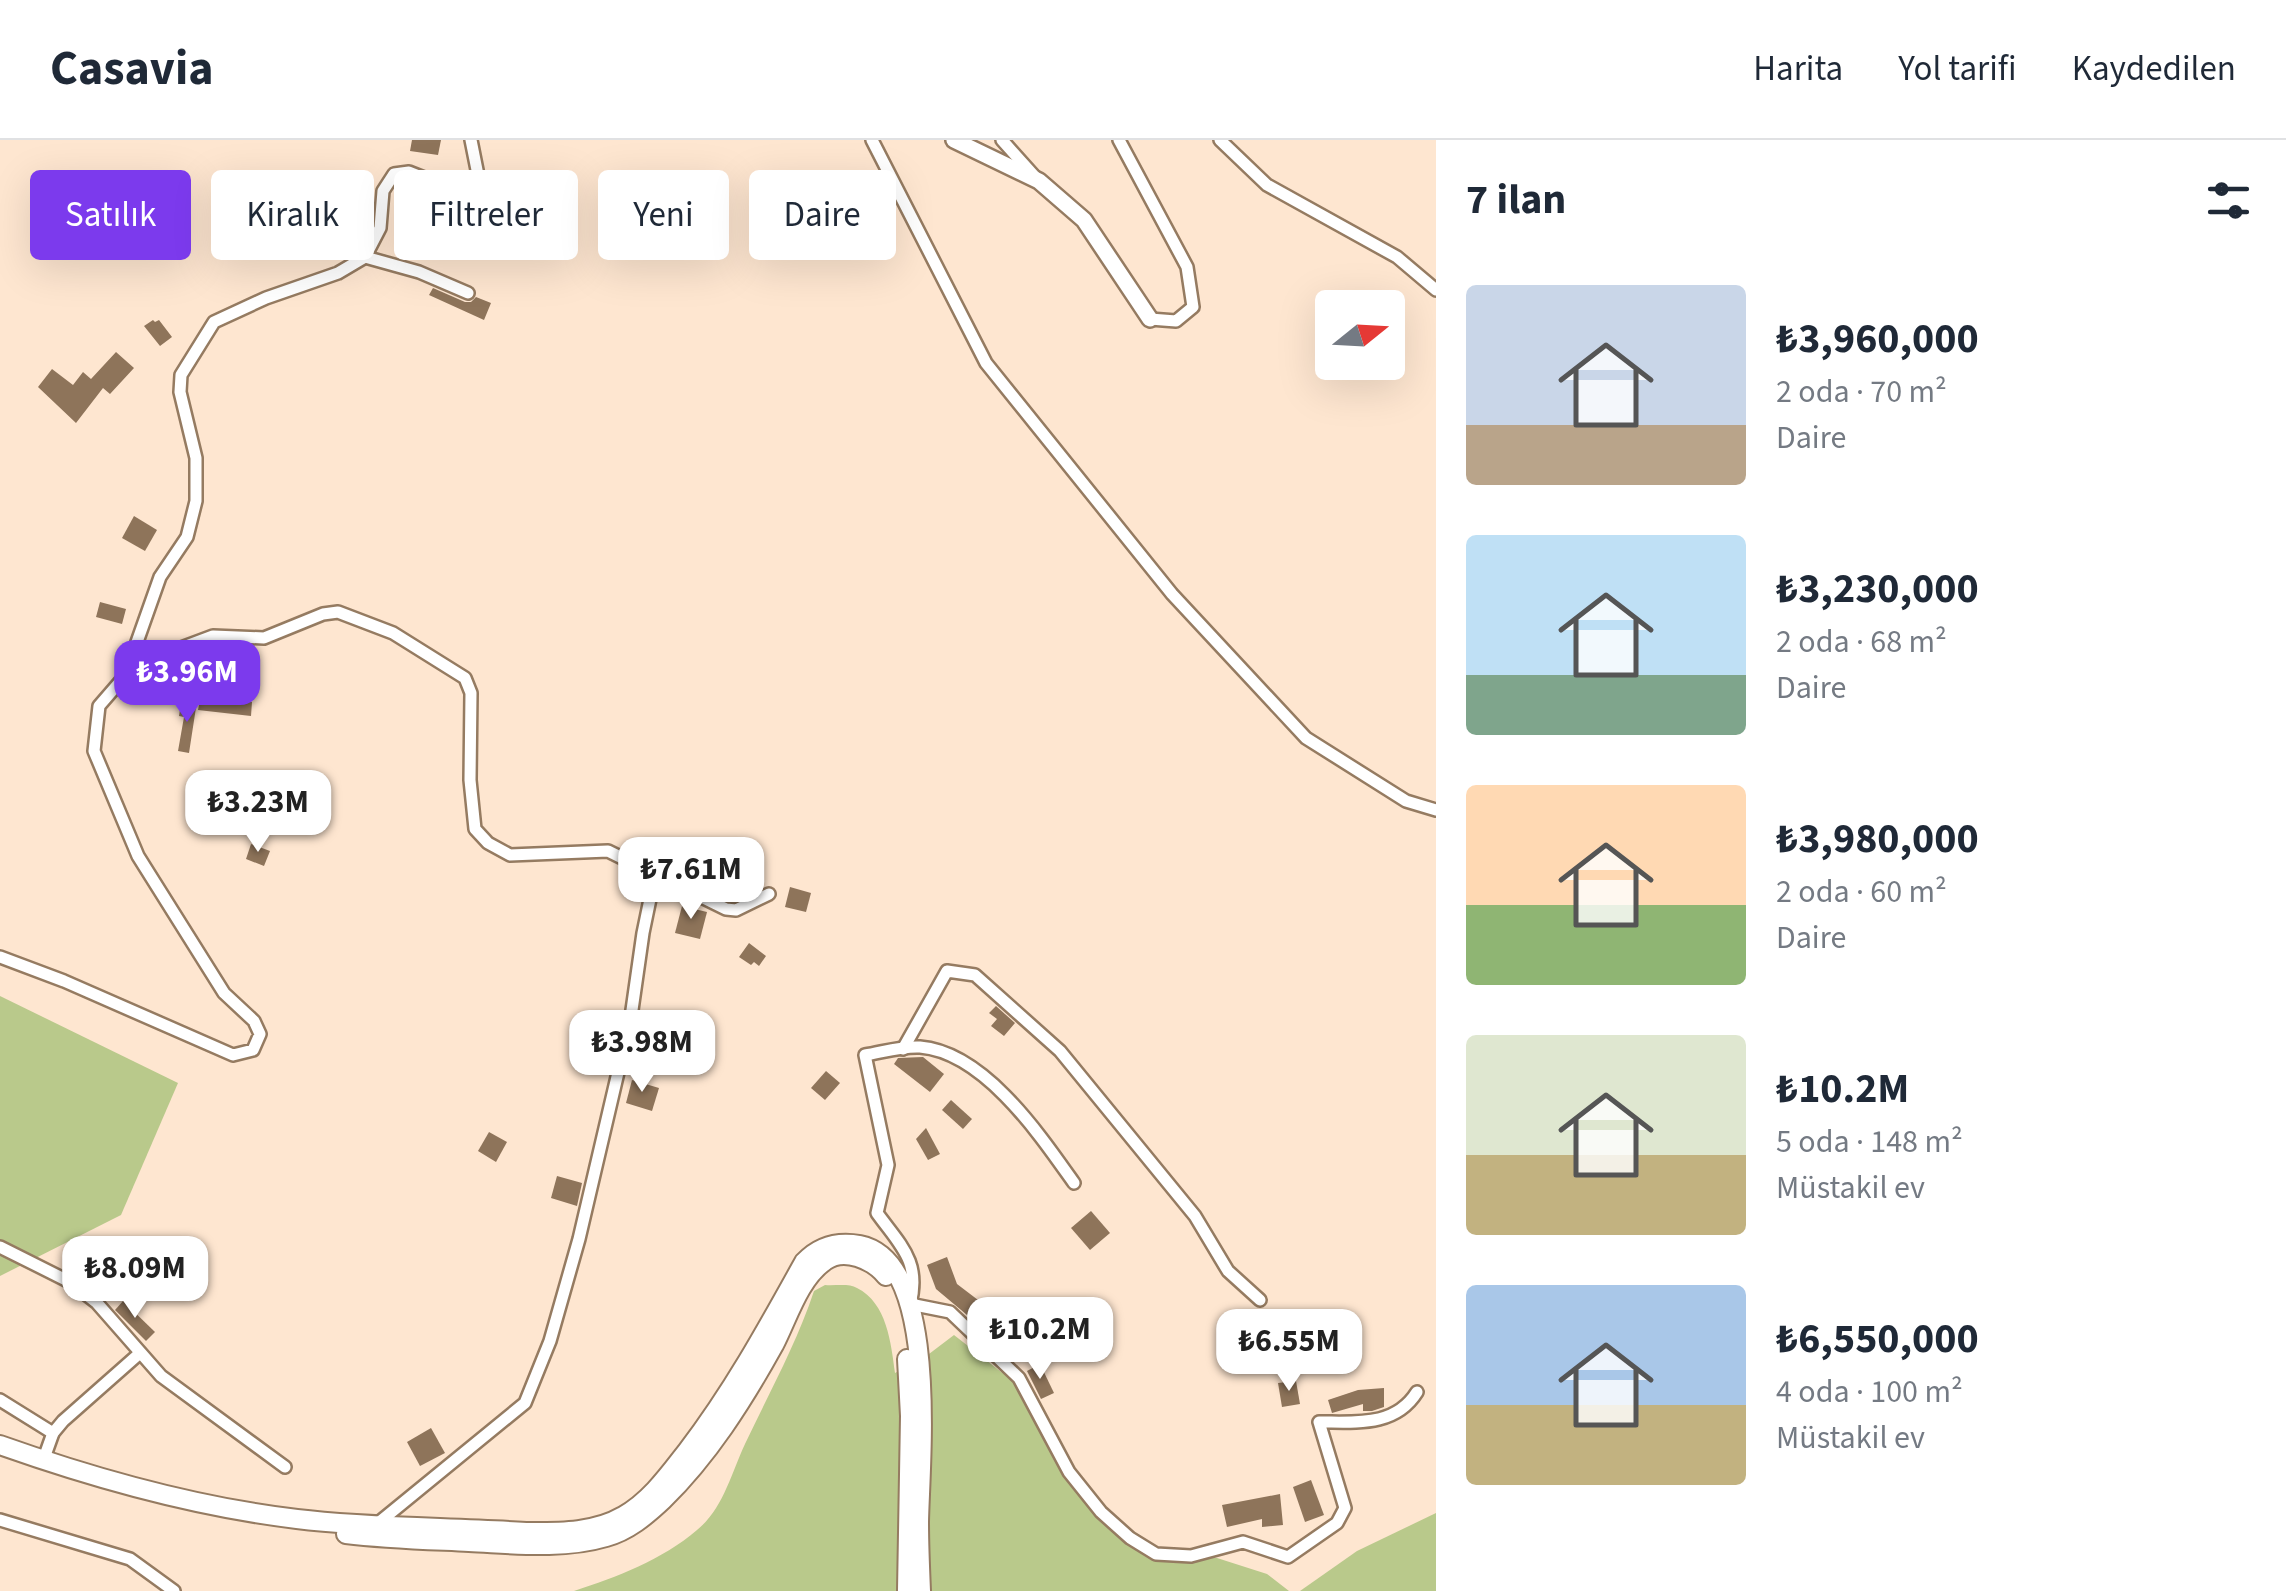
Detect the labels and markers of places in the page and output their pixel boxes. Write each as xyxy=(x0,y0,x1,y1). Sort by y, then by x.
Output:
pin: ₺3.96M xyxy=(106,640,268,725)
pin: ₺3.23M xyxy=(177,770,339,855)
pin: ₺7.61M xyxy=(610,837,772,922)
pin: ₺3.98M xyxy=(561,1010,723,1095)
pin: ₺8.09M xyxy=(54,1236,216,1321)
pin: ₺10.2M xyxy=(959,1297,1121,1382)
pin: ₺6.55M xyxy=(1208,1309,1370,1394)

